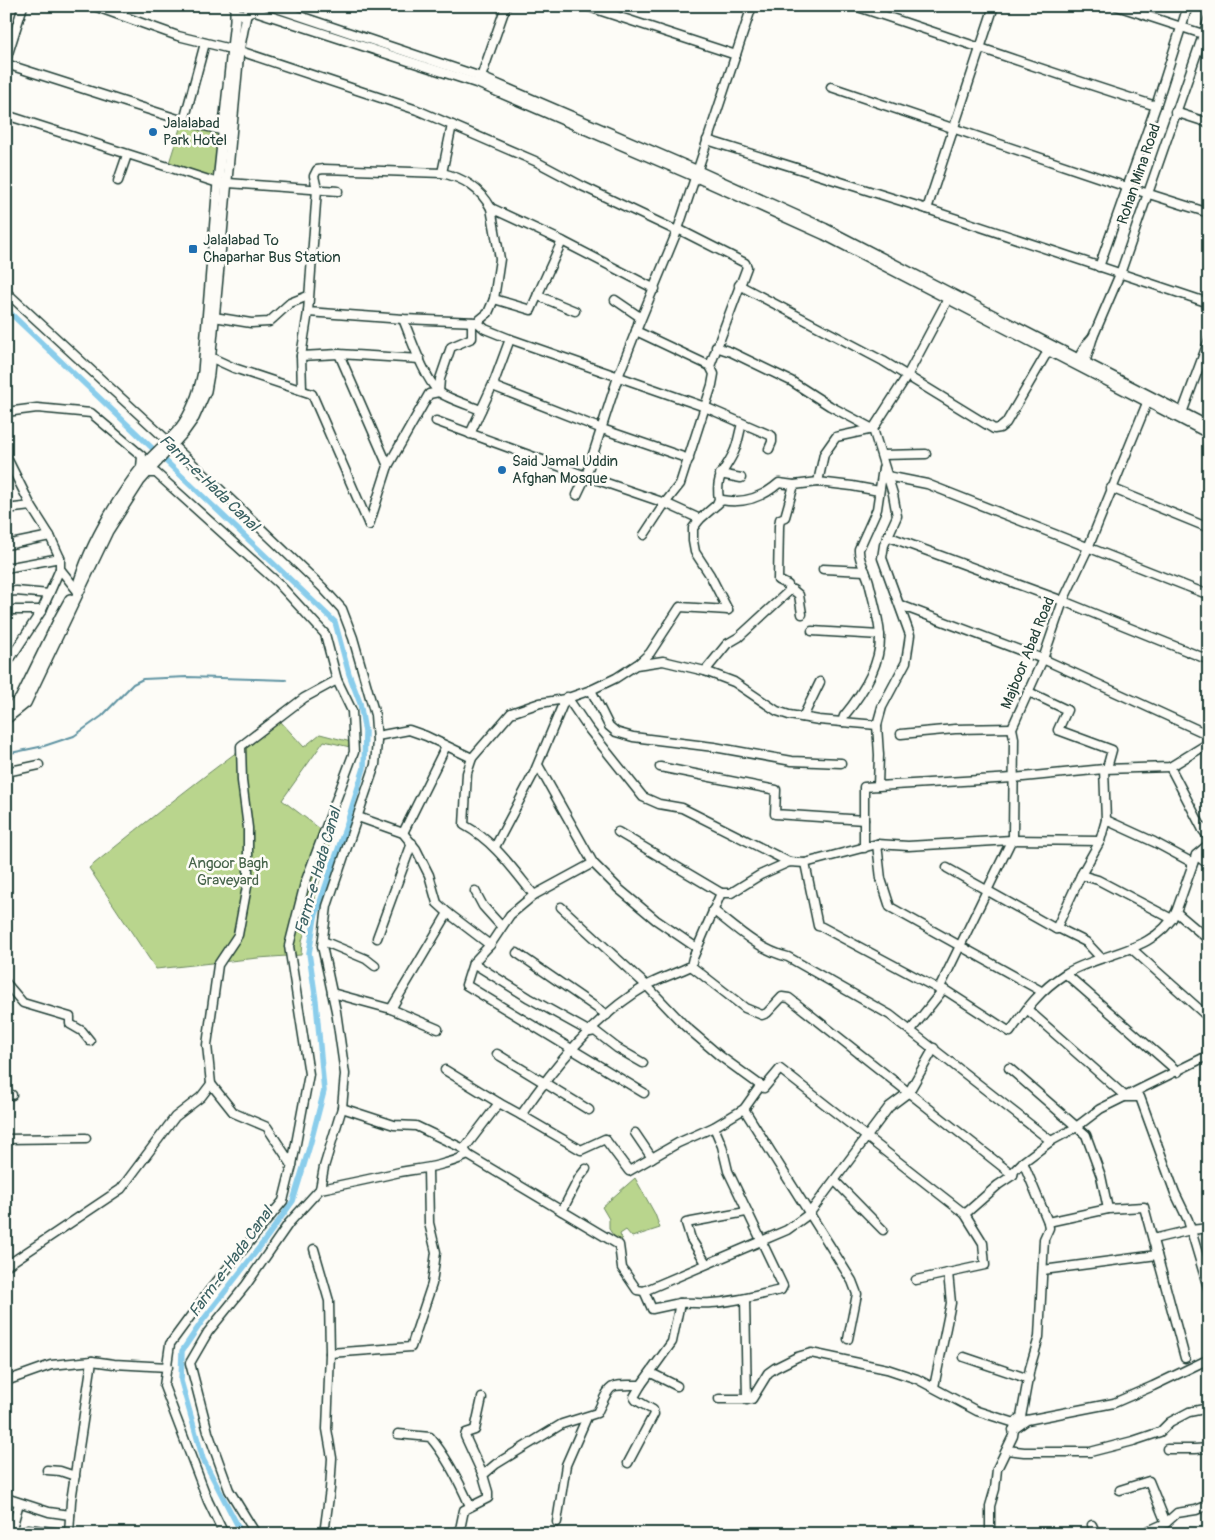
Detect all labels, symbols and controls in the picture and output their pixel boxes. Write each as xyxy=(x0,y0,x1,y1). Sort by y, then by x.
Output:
place label: Jalalabad Park Hotel xyxy=(163,114,227,150)
street label: Rohan Mina Road xyxy=(1113,121,1165,227)
marker: Jalalabad Park Hotel xyxy=(147,126,159,138)
place label: Jalalabad To Chaparhar Bus Station xyxy=(203,231,341,267)
marker: Jalalabad To Chaparhar Bus Station xyxy=(187,243,199,255)
water label: Farm-e-Hada Canal xyxy=(155,430,265,537)
place label: Said Jamal Uddin Afghan Mosque xyxy=(512,452,618,488)
marker: Said Jamal Uddin Afghan Mosque xyxy=(496,464,508,476)
street label: Majboor Abad Road xyxy=(997,594,1059,712)
water label: Farm-e-Hada Canal xyxy=(290,803,346,937)
park label: Angoor Bagh Graveyard xyxy=(188,854,268,890)
water label: Farm-e-Hada Canal xyxy=(184,1201,279,1321)

